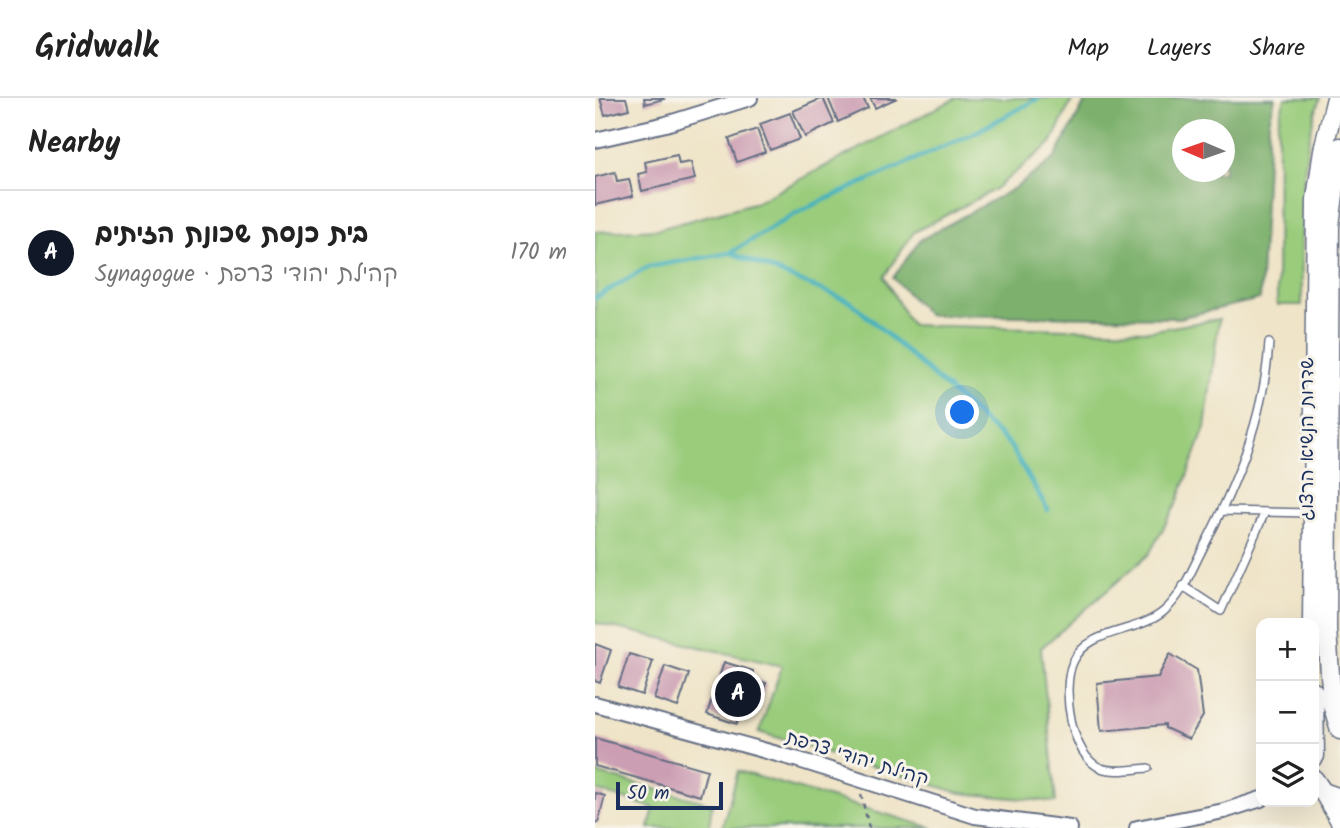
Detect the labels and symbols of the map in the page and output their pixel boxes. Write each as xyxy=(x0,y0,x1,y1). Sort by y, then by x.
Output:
north arrow xyxy=(1172,119,1235,182)
street label: שדרות הנשיא הרצוג xyxy=(1293,357,1323,521)
your location xyxy=(945,395,979,429)
pin: A xyxy=(715,668,761,720)
street label: קהילת יהודי צרפת xyxy=(781,723,932,795)
scale bar xyxy=(616,779,723,811)

